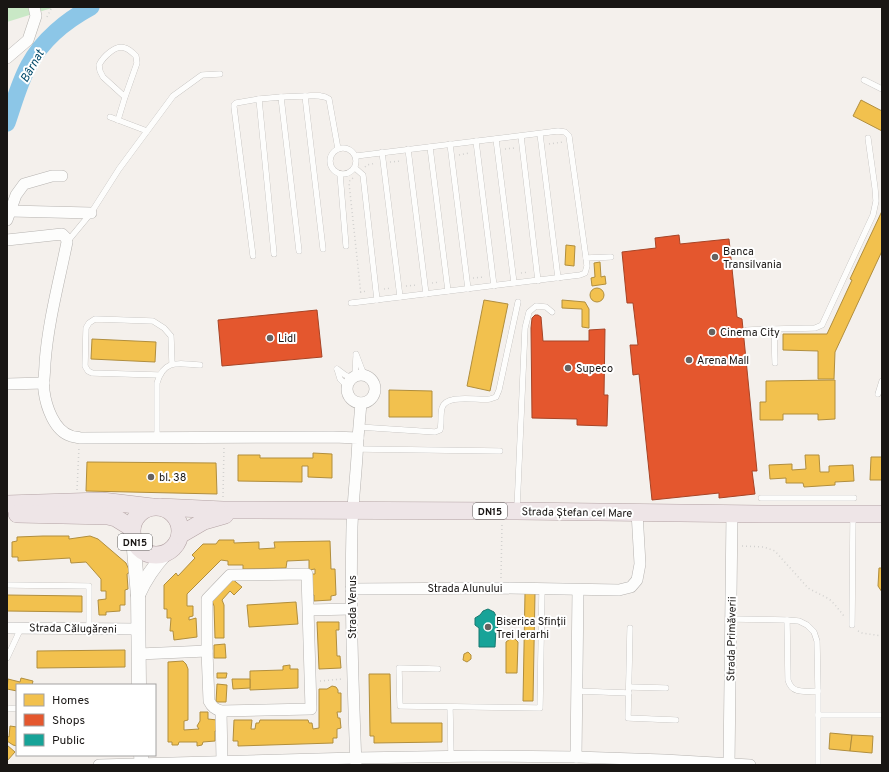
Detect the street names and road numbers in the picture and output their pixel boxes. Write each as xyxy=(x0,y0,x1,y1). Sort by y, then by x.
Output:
road number: DN15 xyxy=(473,503,507,519)
street label: Strada Ștefan cel Mare xyxy=(522,505,633,521)
road number: DN15 xyxy=(118,534,152,550)
street label: Strada Venus xyxy=(346,575,360,639)
street label: Strada Alunului xyxy=(427,582,503,596)
street label: Strada Primăverii xyxy=(724,596,740,682)
street label: Strada Călugăreni xyxy=(29,621,117,637)

